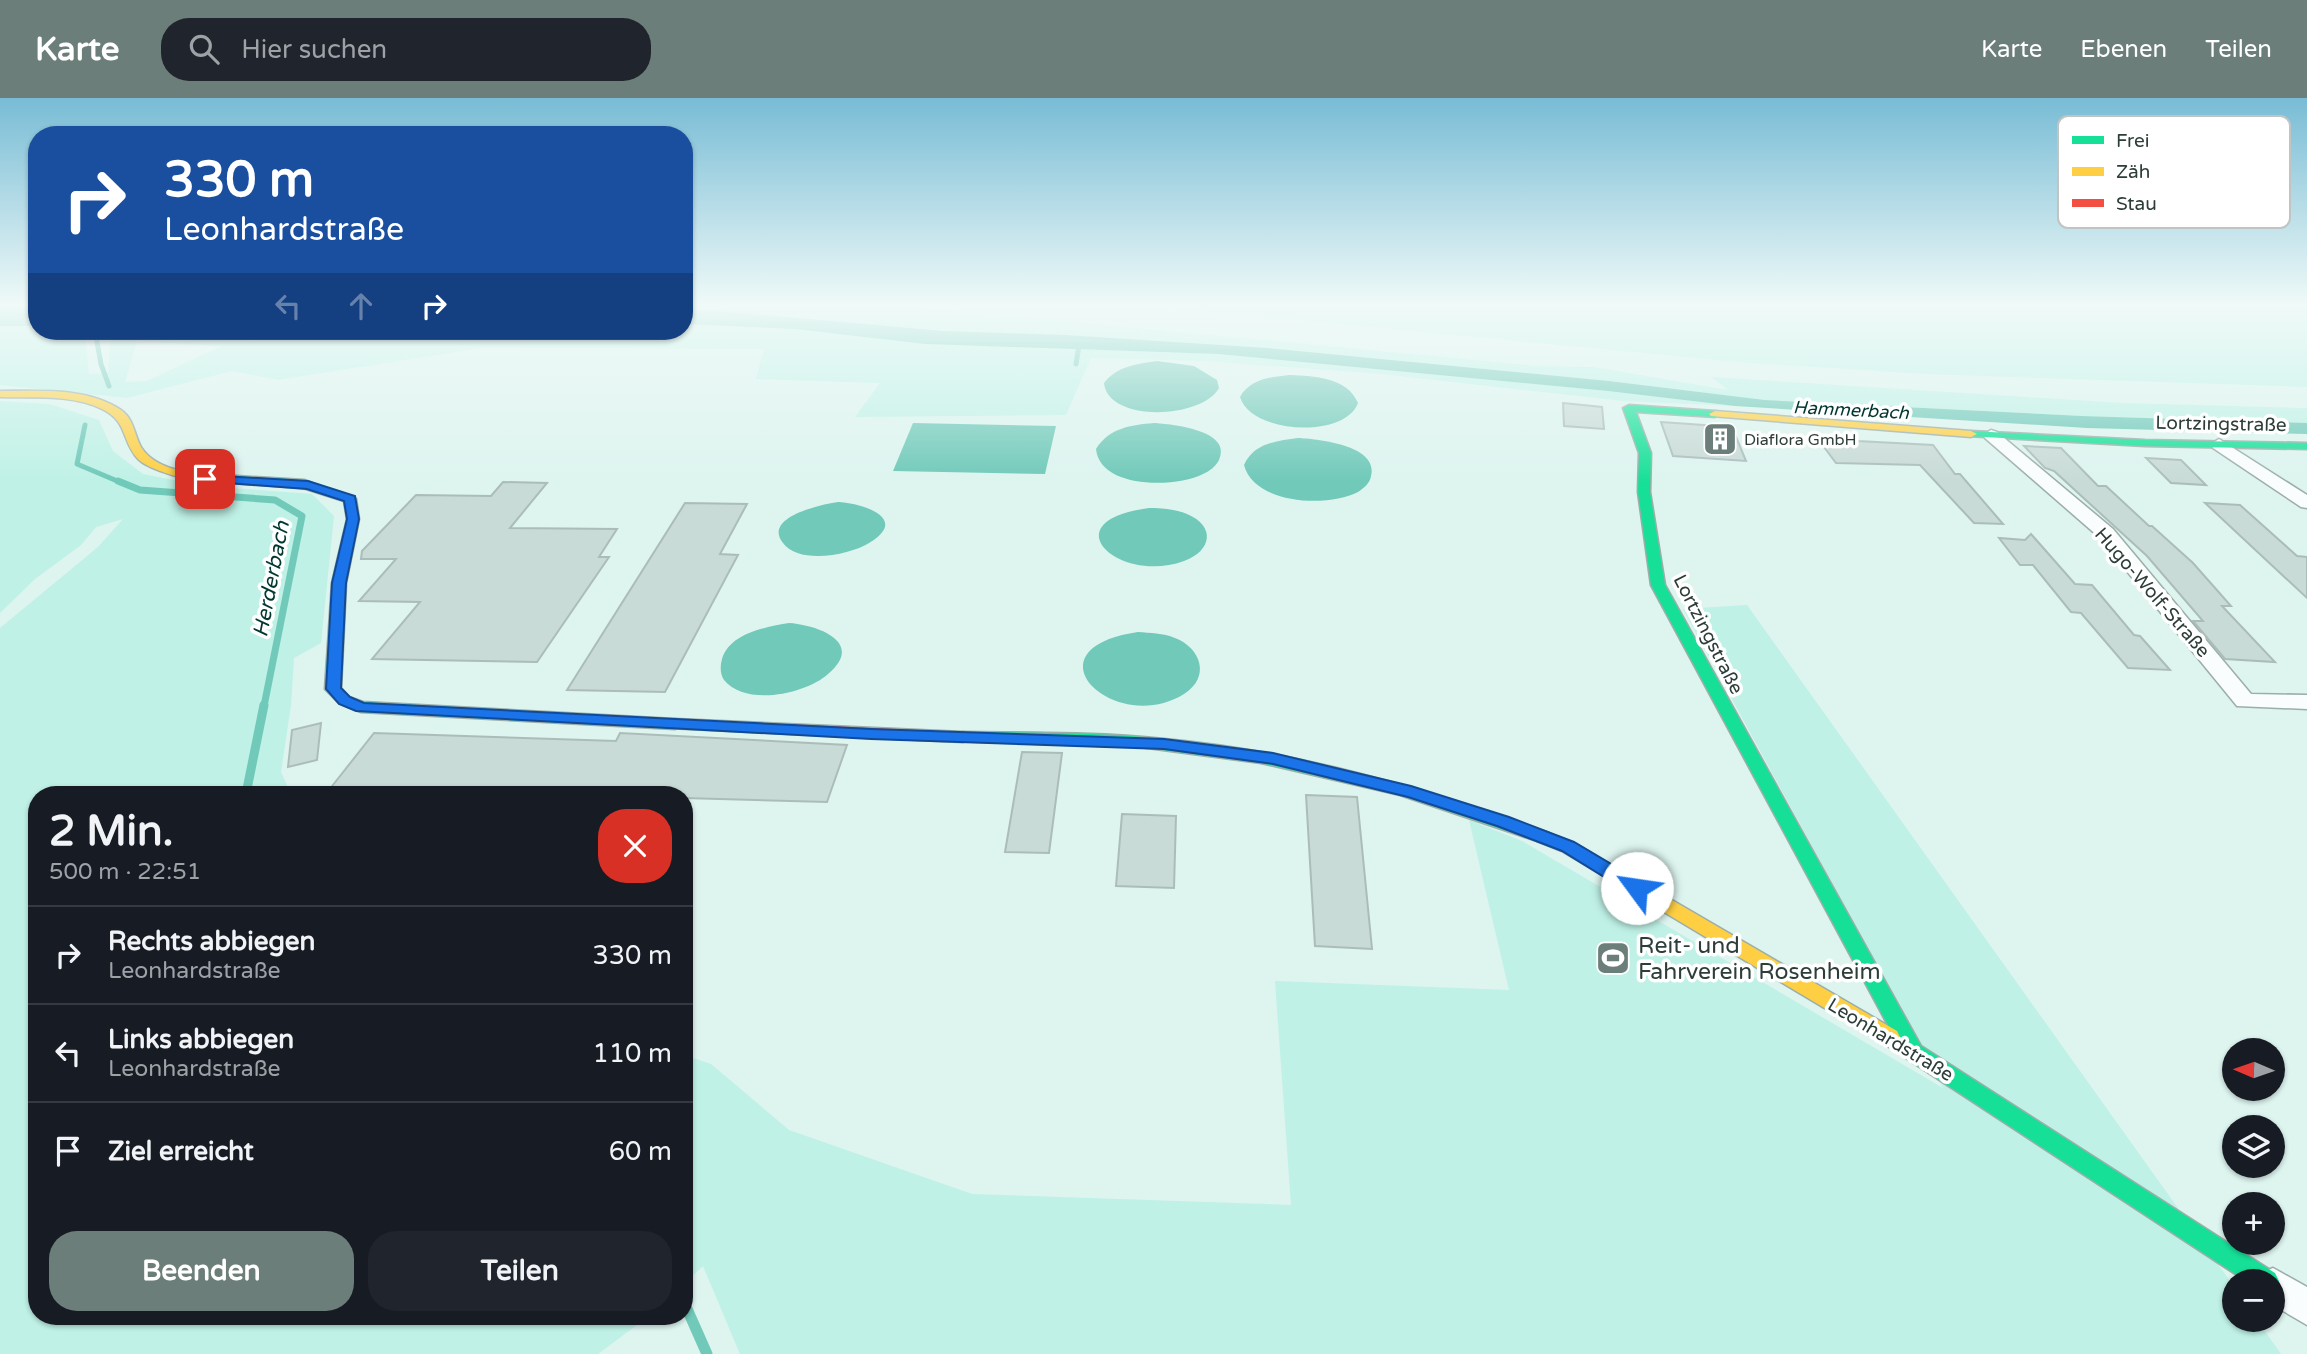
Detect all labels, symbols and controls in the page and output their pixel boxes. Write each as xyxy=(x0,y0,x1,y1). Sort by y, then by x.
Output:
search box xyxy=(161,18,651,81)
text: Karte xyxy=(35,30,119,69)
icon: search xyxy=(185,30,223,68)
text: Hier suchen xyxy=(241,34,387,65)
text: Karte xyxy=(1981,35,2042,64)
text: Ebenen xyxy=(2080,35,2167,64)
text: Teilen xyxy=(2205,35,2272,64)
legend xyxy=(2058,116,2290,228)
text: Frei xyxy=(2116,130,2150,152)
text: 330 m xyxy=(164,151,314,210)
icon: right xyxy=(49,154,140,245)
text: Zäh xyxy=(2116,161,2150,183)
text: Stau xyxy=(2116,193,2157,215)
text: Leonhardstraße xyxy=(164,211,404,249)
icon: left xyxy=(269,287,307,325)
icon: ahead xyxy=(342,287,380,325)
icon: right xyxy=(415,287,453,325)
water label: Hammerbach xyxy=(1793,396,1910,424)
street label: Lortzingstraße xyxy=(2155,412,2287,436)
building icon: Diaflora GmbH xyxy=(1701,420,1739,458)
place label: Diaflora GmbH xyxy=(1744,430,1857,450)
pin xyxy=(175,449,235,509)
icon: arrive xyxy=(186,460,224,498)
water label: Herderbach xyxy=(248,518,295,639)
street label: Hugo-Wolf-Straße xyxy=(2090,523,2214,662)
street label: Lortzingstraße xyxy=(1668,571,1748,698)
text: 2 Min. xyxy=(49,806,173,857)
button: close xyxy=(598,809,672,883)
position arrow xyxy=(1600,851,1674,925)
text: 500 m · 22:51 xyxy=(49,858,201,886)
text: Rechts abbiegen xyxy=(108,926,315,957)
place label: Reit- und Fahrverein Rosenheim xyxy=(1638,932,1881,986)
icon: right xyxy=(49,936,87,974)
sports icon: Reit- und Fahrverein Rosenheim xyxy=(1594,939,1632,977)
text: 330 m xyxy=(592,940,672,971)
text: Leonhardstraße xyxy=(108,957,281,985)
street label: Leonhardstraße xyxy=(1824,994,1957,1086)
text: Links abbiegen xyxy=(108,1024,294,1055)
icon: left xyxy=(49,1034,87,1072)
text: 110 m xyxy=(592,1038,672,1069)
north arrow xyxy=(2222,1038,2286,1101)
map controls xyxy=(2222,1038,2285,1332)
text: Leonhardstraße xyxy=(108,1055,281,1083)
button: layers xyxy=(2222,1115,2285,1178)
icon: arrive xyxy=(49,1132,87,1170)
text: Ziel erreicht xyxy=(108,1136,254,1167)
text: 60 m xyxy=(609,1136,672,1167)
button: + xyxy=(2222,1192,2285,1255)
button: Beenden xyxy=(49,1231,354,1311)
button: Teilen xyxy=(368,1231,672,1311)
button: − xyxy=(2222,1269,2285,1332)

